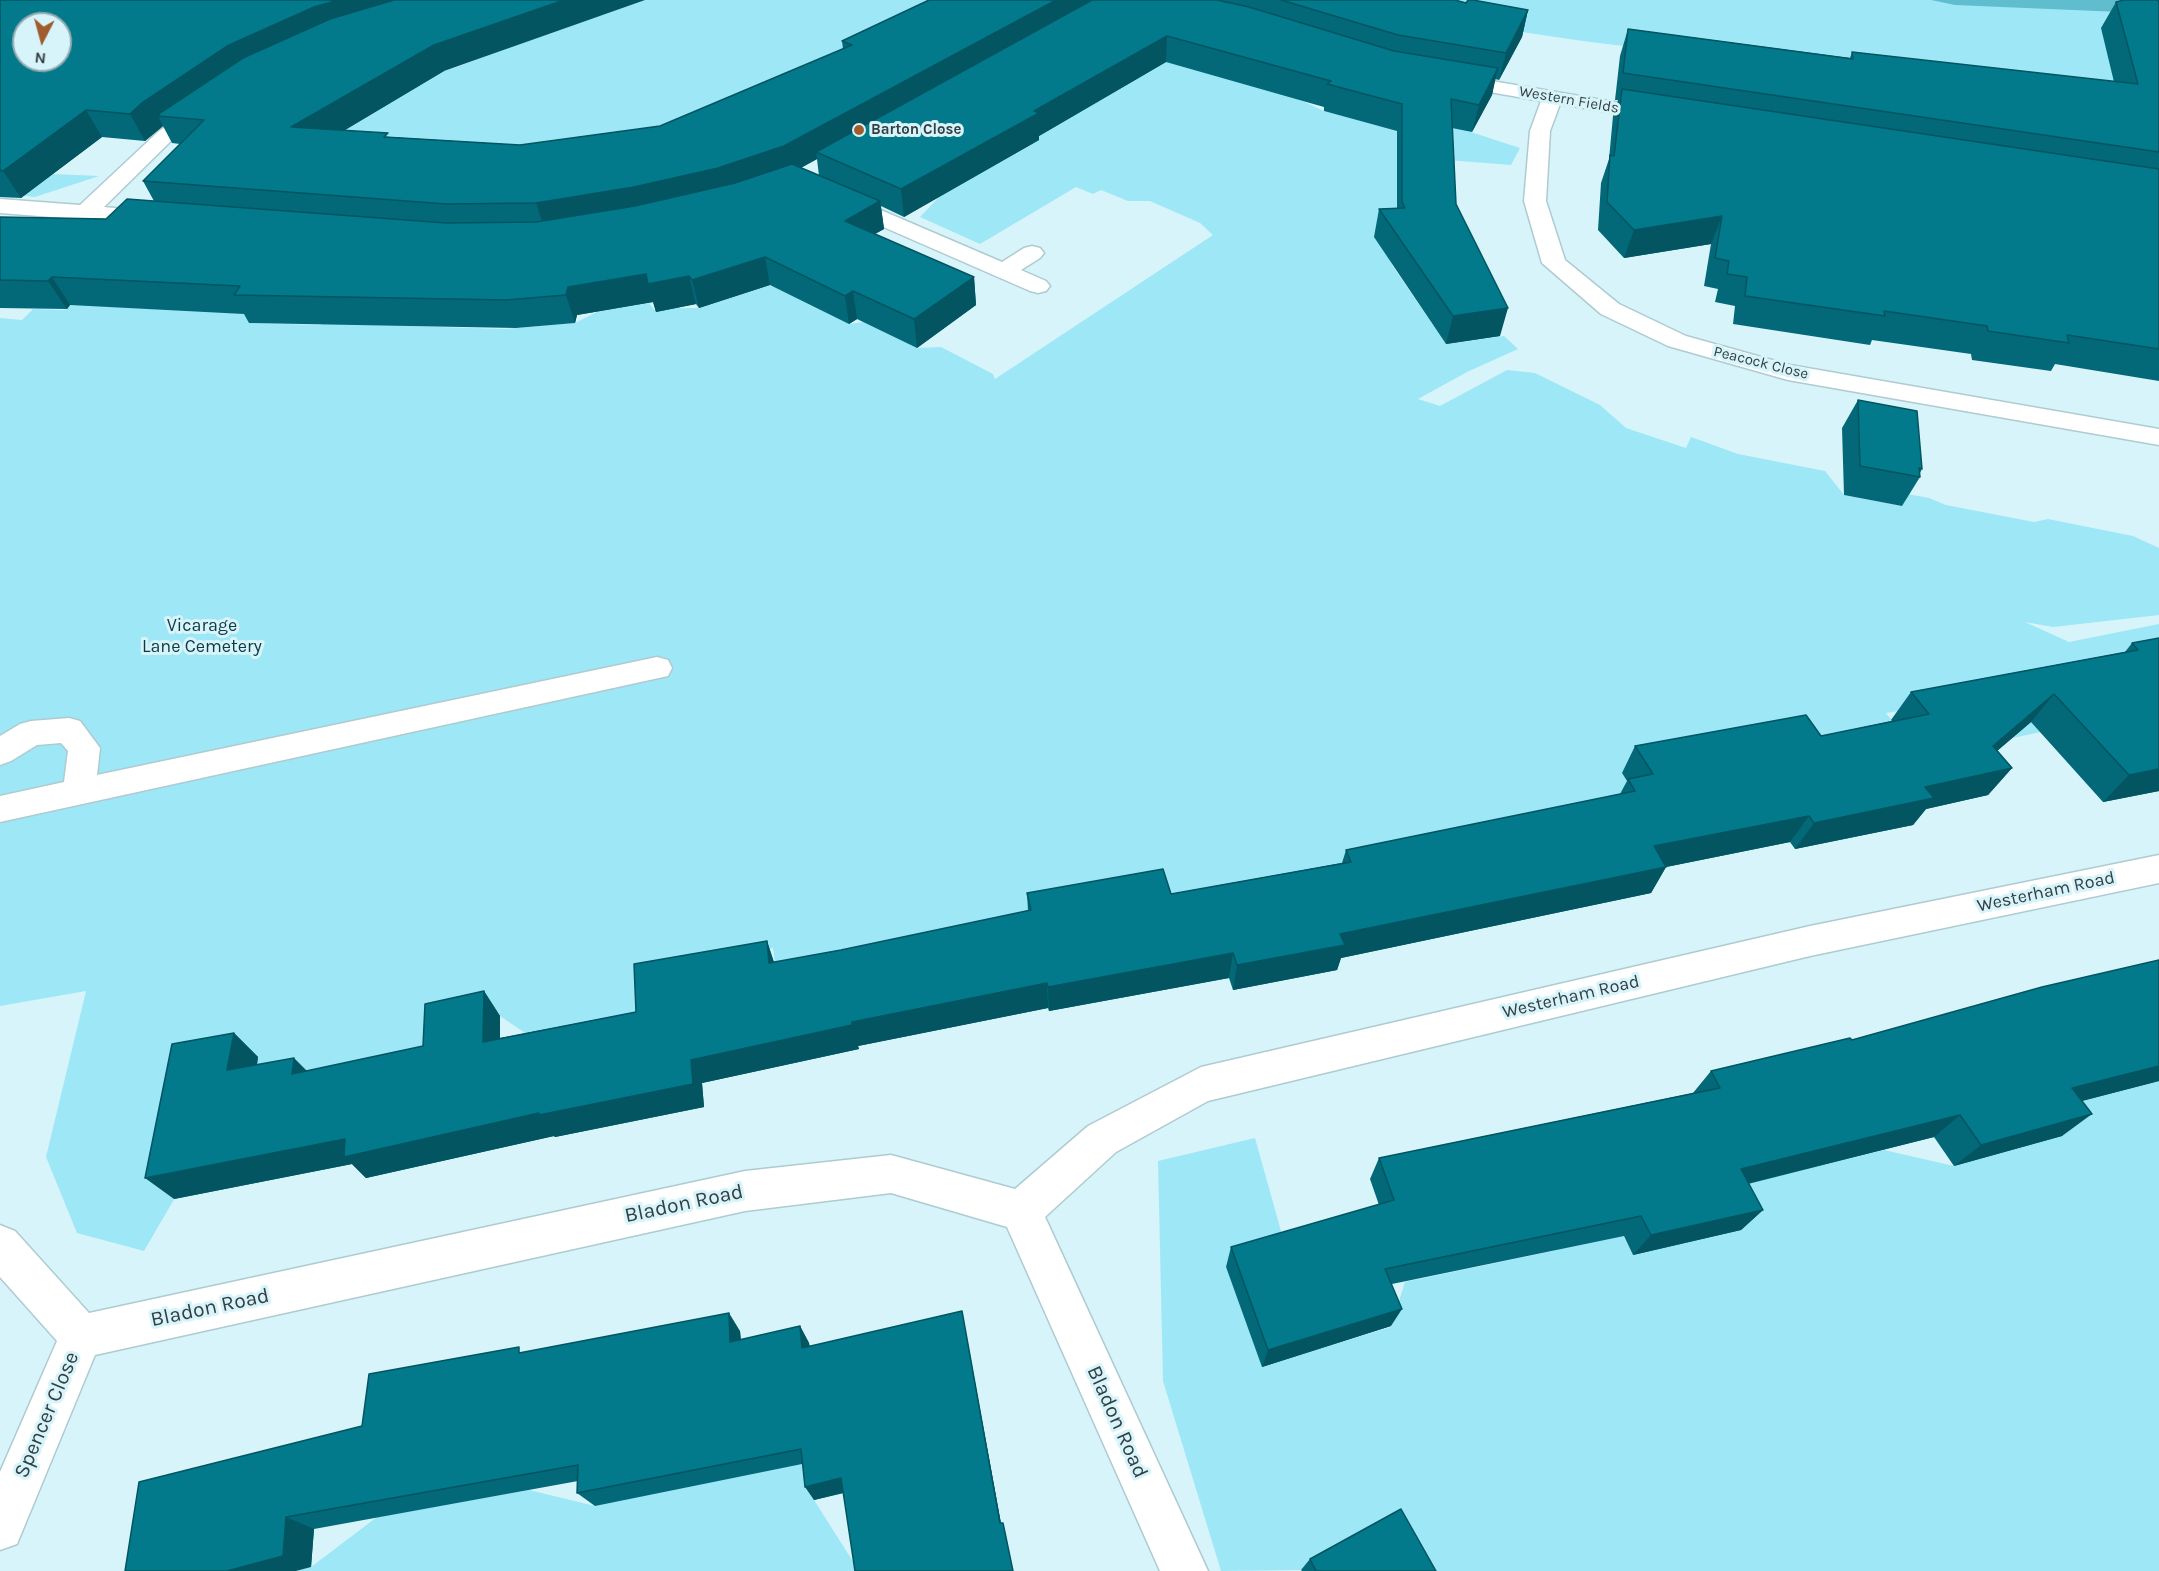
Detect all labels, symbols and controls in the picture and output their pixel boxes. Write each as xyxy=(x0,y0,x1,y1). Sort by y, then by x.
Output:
north arrow xyxy=(12,12,72,72)
text: N xyxy=(34,48,47,68)
street label: Western Fields xyxy=(1518,82,1620,118)
place label: Barton Close xyxy=(871,121,961,139)
marker: Barton Close xyxy=(852,123,866,137)
street label: Peacock Close xyxy=(1712,343,1810,383)
park label: Vicarage Lane Cemetery xyxy=(142,615,262,658)
street label: Westerham Road xyxy=(1975,867,2117,917)
street label: Westerham Road xyxy=(1500,971,1642,1023)
street label: Bladon Road xyxy=(622,1179,746,1229)
street label: Bladon Road xyxy=(148,1283,272,1333)
street label: Spencer Close xyxy=(9,1348,85,1482)
street label: Bladon Road xyxy=(1081,1362,1153,1482)

